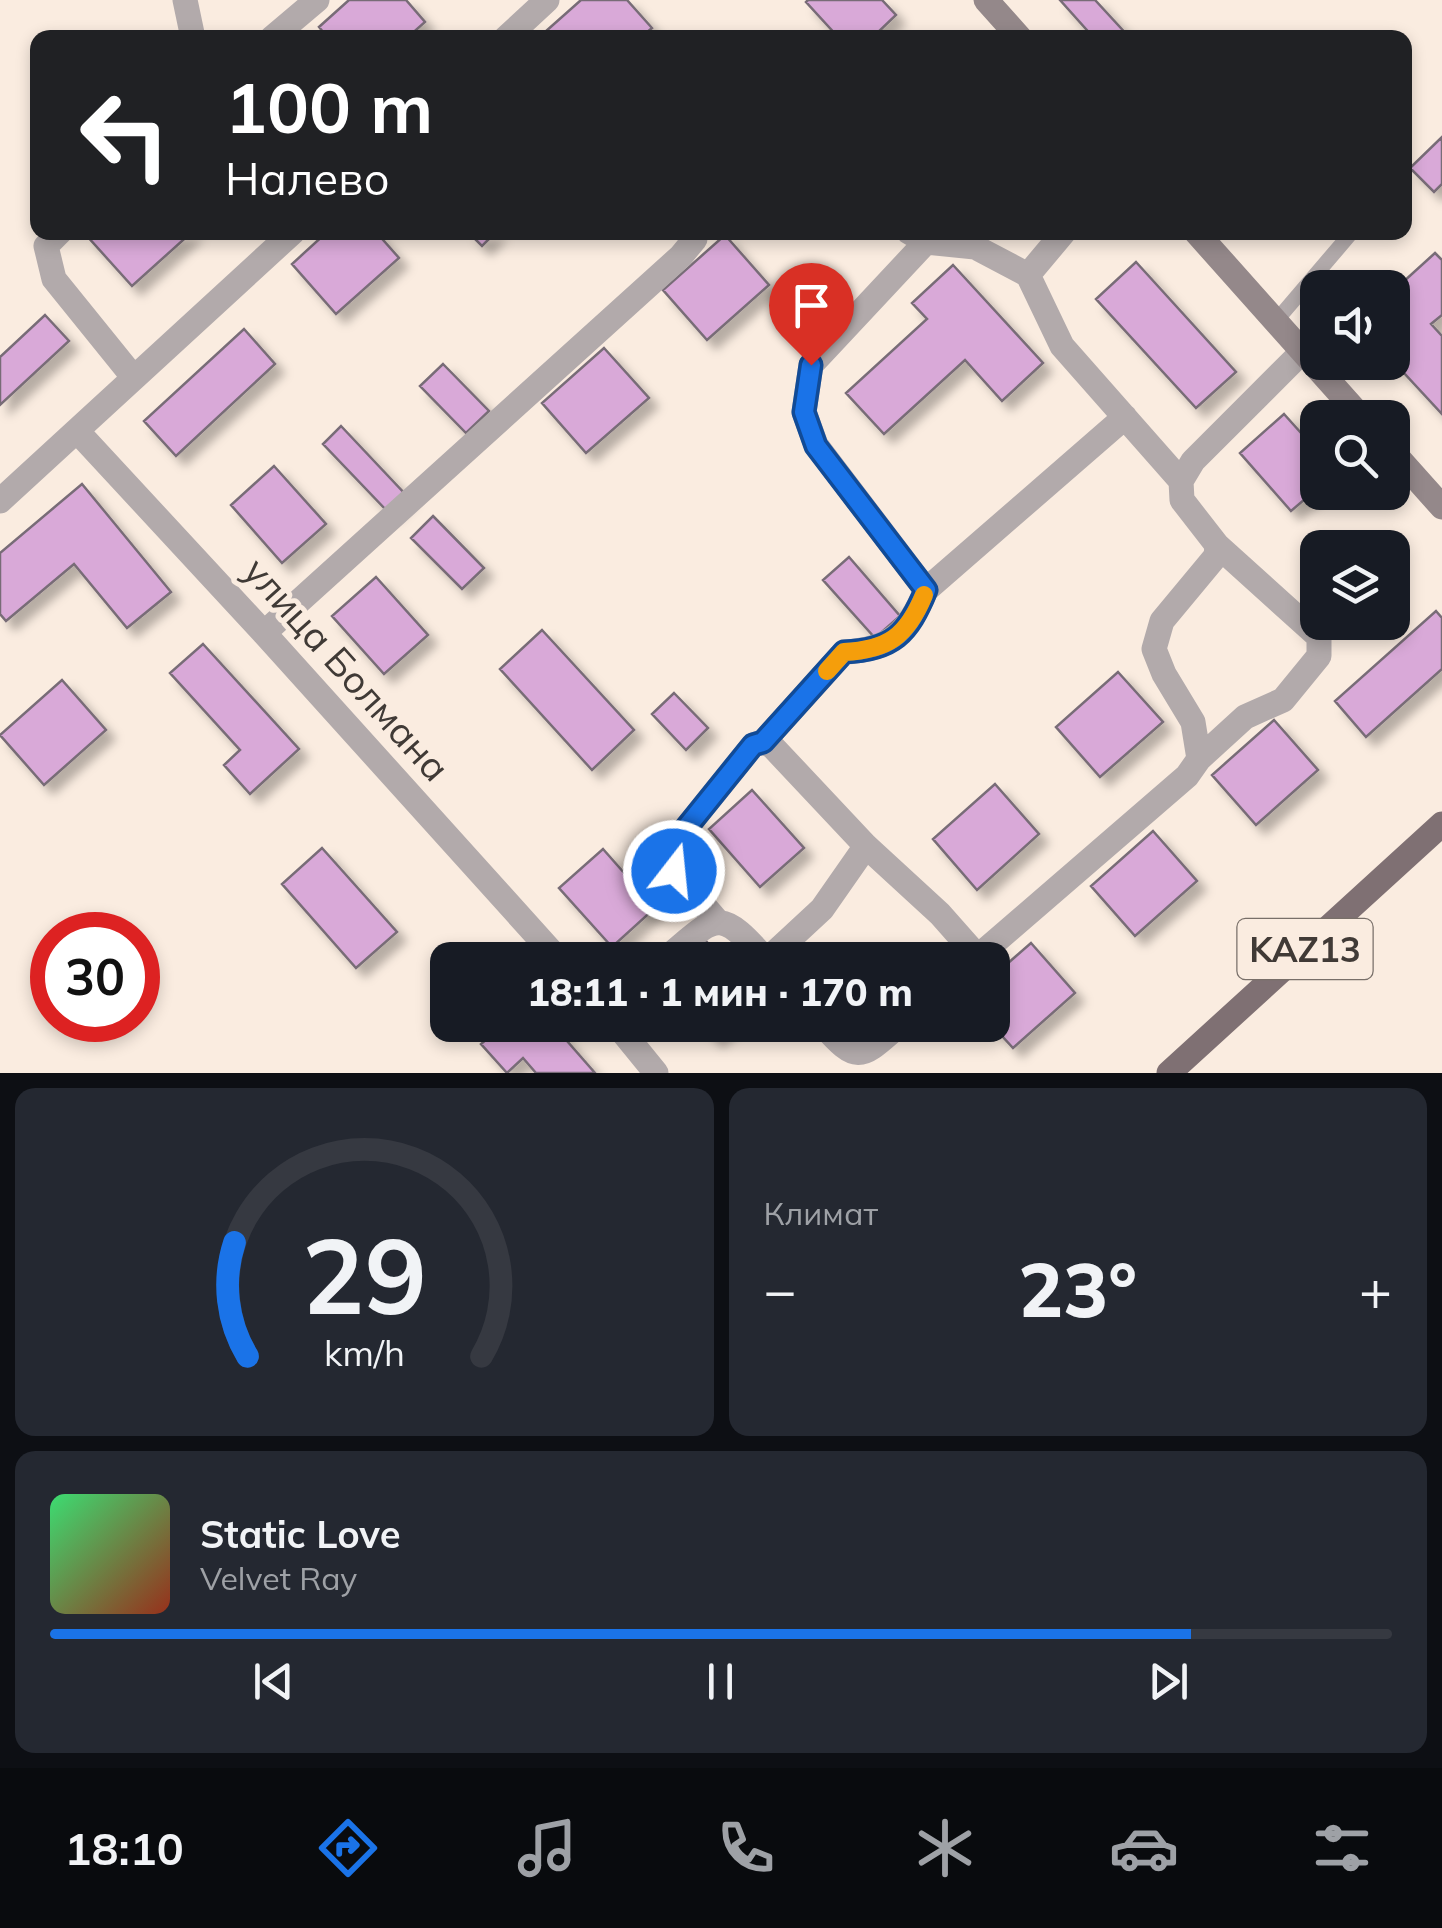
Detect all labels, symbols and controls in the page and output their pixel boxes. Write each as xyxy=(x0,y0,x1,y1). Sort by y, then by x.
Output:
text: 100 m xyxy=(225,63,433,151)
icon: left xyxy=(60,70,190,200)
text: Налево xyxy=(225,150,390,206)
pin xyxy=(769,263,854,366)
map controls xyxy=(1300,270,1410,640)
button: sound xyxy=(1300,270,1410,380)
icon: arrive xyxy=(784,278,839,333)
button: search xyxy=(1300,400,1410,510)
button: layers xyxy=(1300,530,1410,640)
street label: улица Болмана xyxy=(234,547,460,791)
position arrow xyxy=(622,819,726,923)
speed limit sign: 30 xyxy=(30,912,160,1042)
road number: KAZ13 xyxy=(1238,919,1372,979)
text: 18:11 · 1 мин · 170 m xyxy=(527,968,913,1016)
text: Климат xyxy=(764,1193,878,1233)
text: 29 xyxy=(302,1209,427,1340)
text: 23° xyxy=(1018,1242,1137,1336)
text: − xyxy=(764,1255,797,1324)
text: + xyxy=(1359,1255,1392,1324)
text: km/h xyxy=(324,1330,405,1375)
text: Static Love xyxy=(200,1510,401,1558)
text: Velvet Ray xyxy=(200,1558,357,1598)
icon: previous xyxy=(246,1654,301,1709)
icon: pause xyxy=(693,1654,748,1709)
icon: next xyxy=(1141,1654,1196,1709)
icon: directions xyxy=(313,1813,383,1883)
icon: music xyxy=(512,1813,582,1883)
icon: phone xyxy=(711,1813,781,1883)
icon: climate xyxy=(910,1813,980,1883)
icon: car xyxy=(1109,1813,1179,1883)
icon: filters xyxy=(1307,1813,1377,1883)
text: 18:10 xyxy=(64,1820,184,1876)

